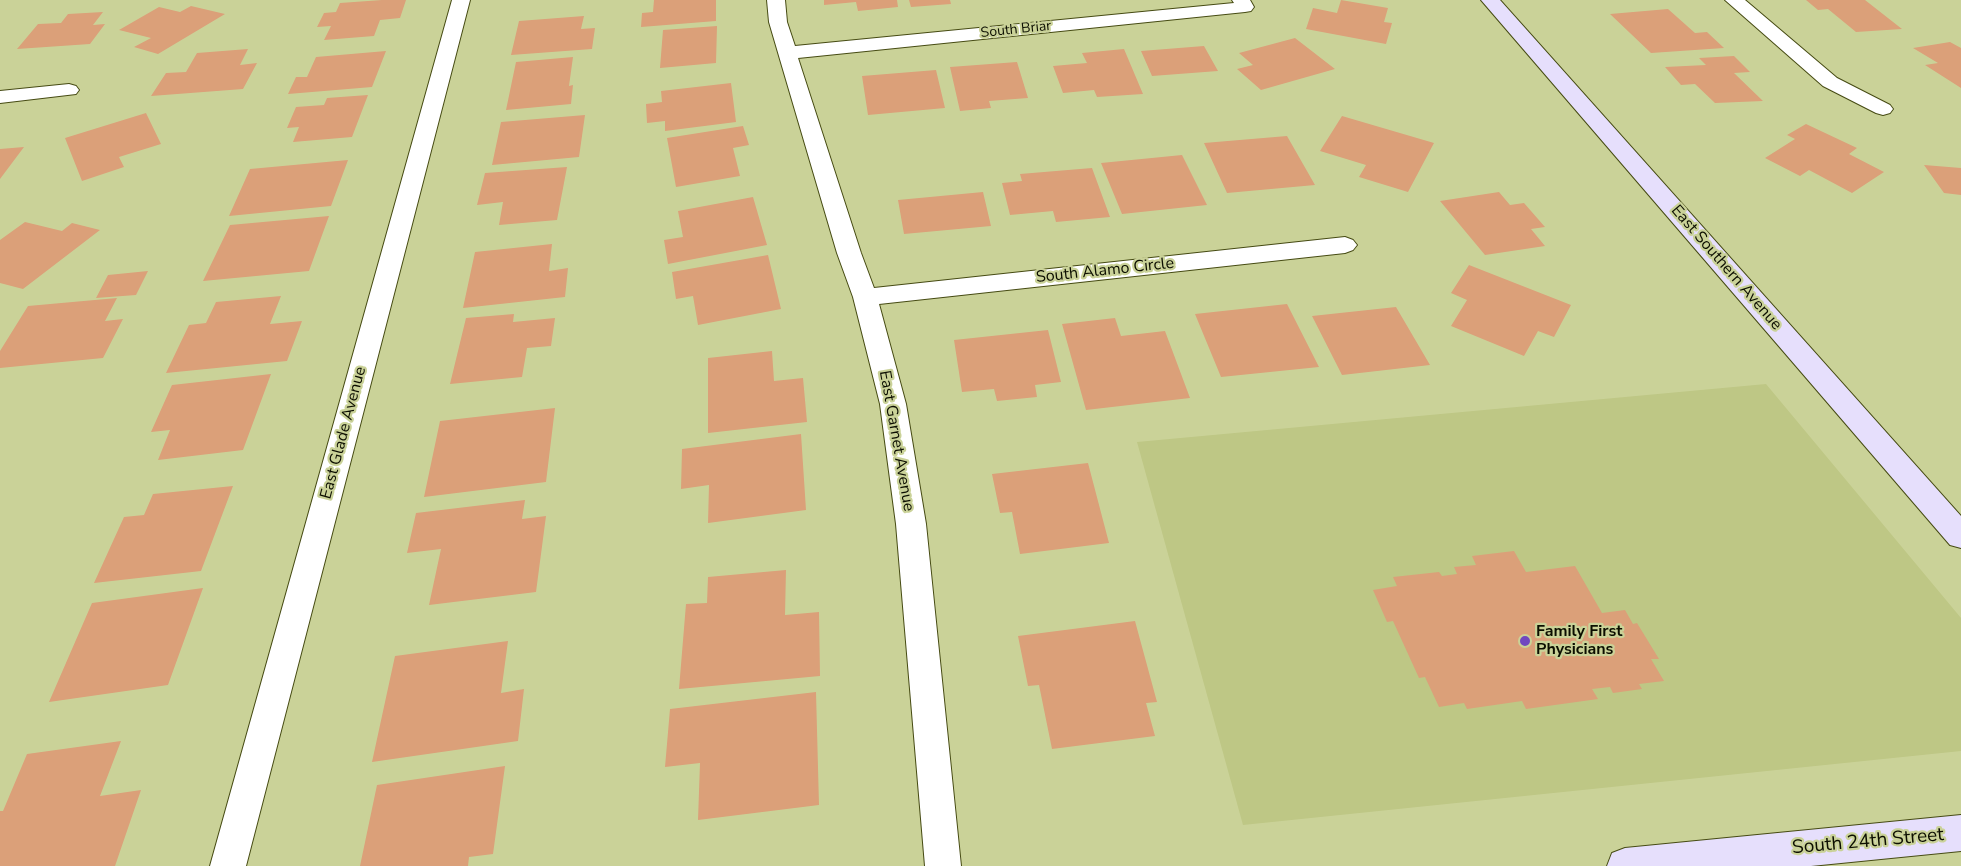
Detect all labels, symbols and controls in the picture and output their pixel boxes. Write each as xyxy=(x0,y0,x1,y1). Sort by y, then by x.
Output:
street label: South Briar xyxy=(980,18,1052,42)
street label: East Southern Avenue xyxy=(1666,202,1786,334)
street label: South Alamo Circle xyxy=(1035,254,1175,288)
street label: East Glade Avenue xyxy=(317,365,371,501)
street label: East Garnet Avenue xyxy=(874,369,918,513)
place label: Family First Physicians xyxy=(1536,622,1622,660)
marker: Family First Physicians xyxy=(1518,634,1532,648)
street label: South 24th Street xyxy=(1791,824,1945,860)

